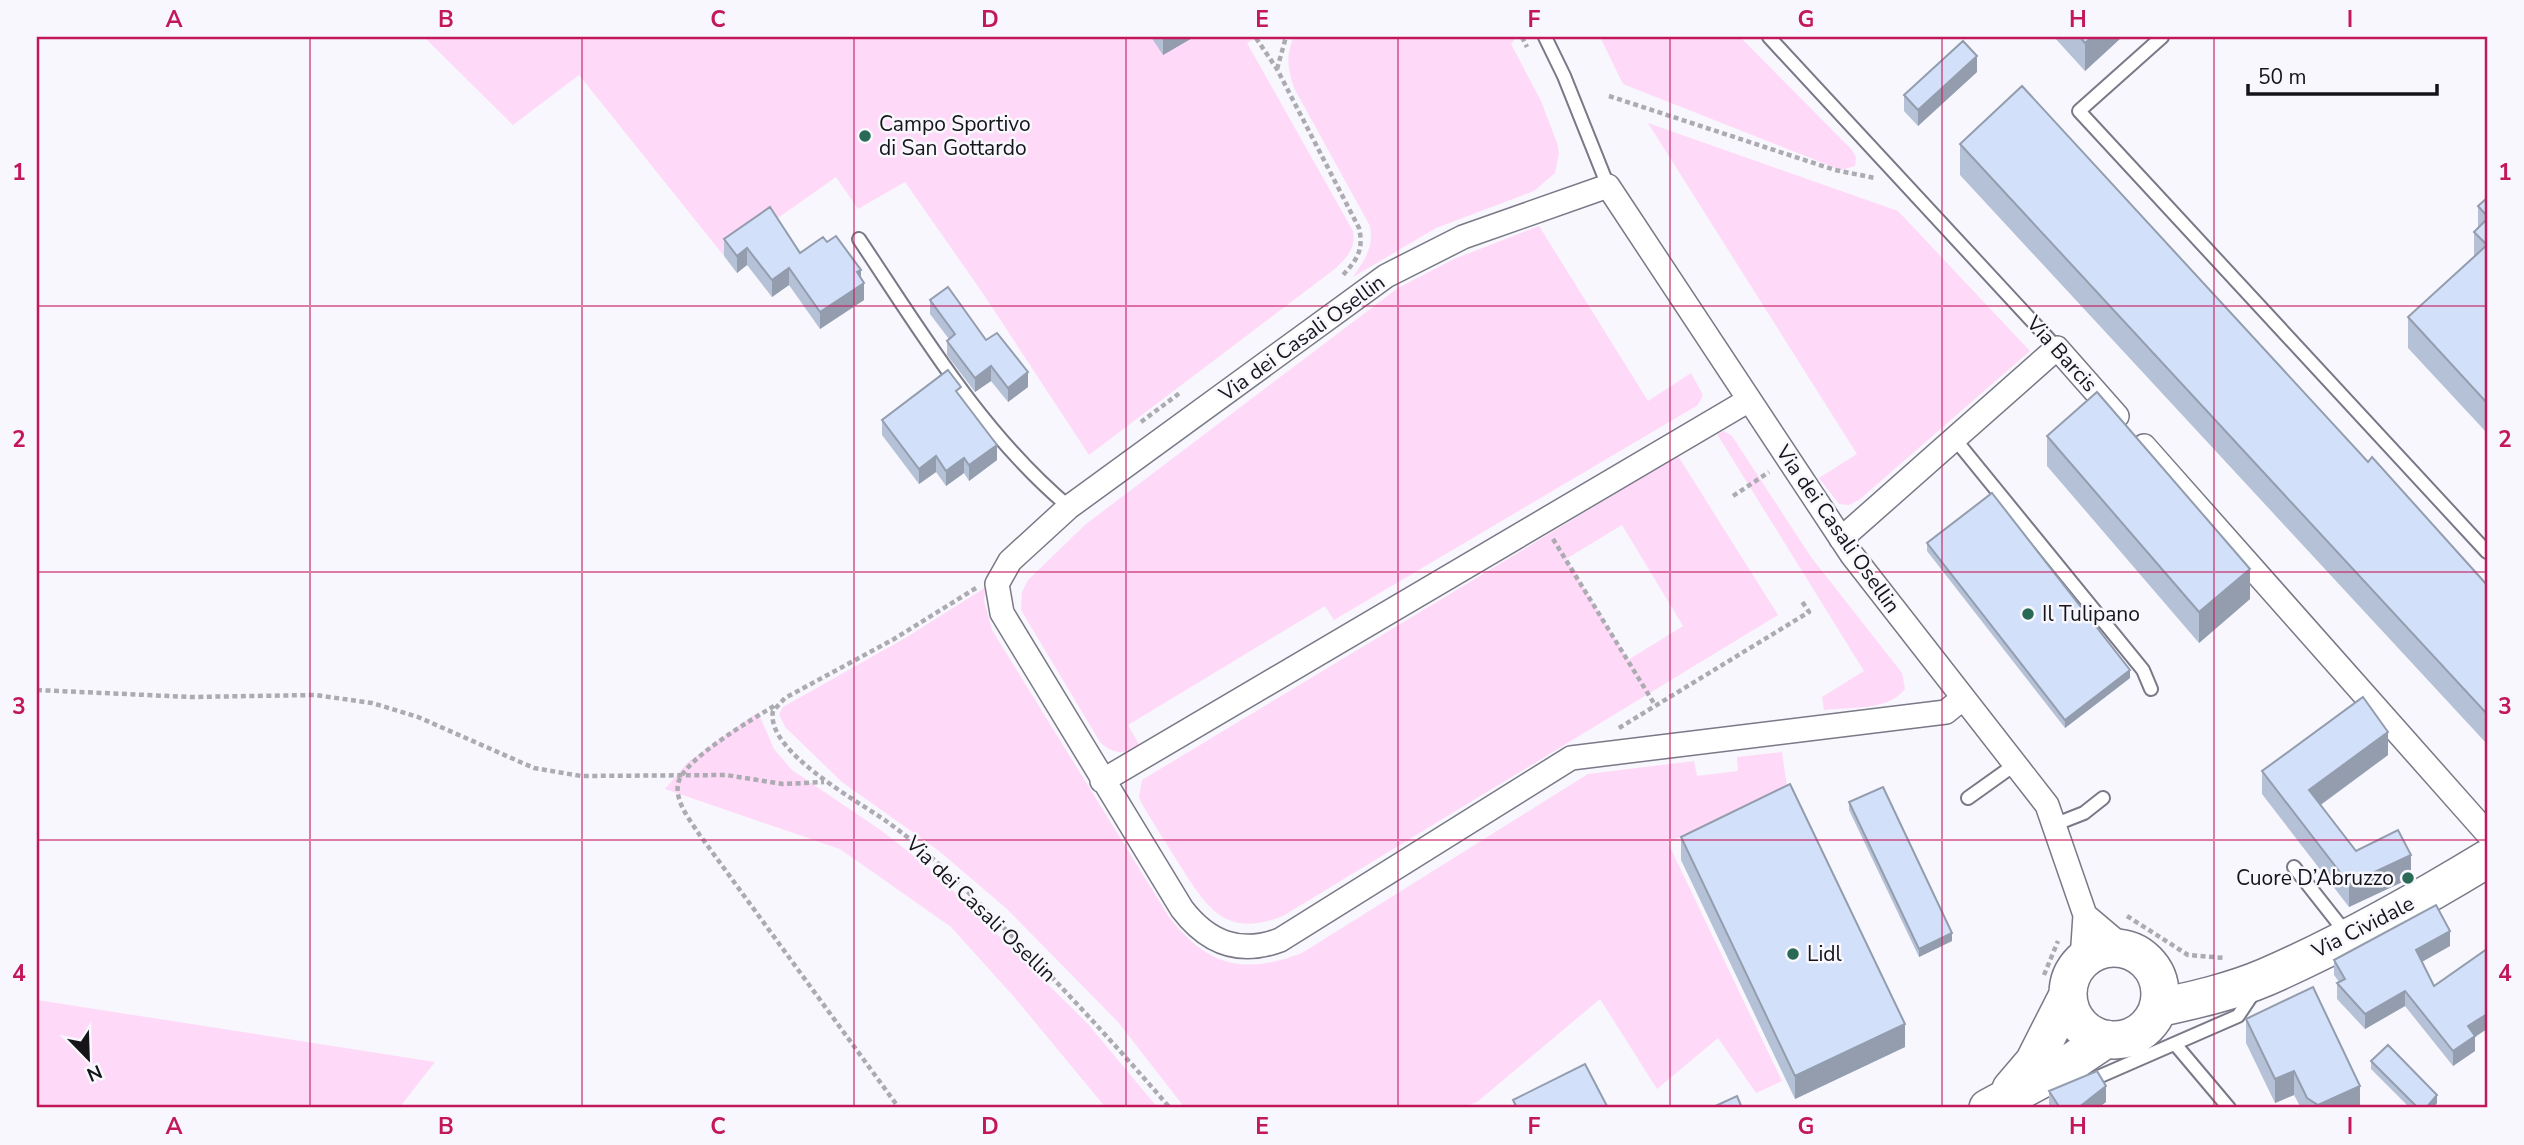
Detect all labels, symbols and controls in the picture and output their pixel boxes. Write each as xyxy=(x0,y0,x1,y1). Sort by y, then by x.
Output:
text: A xyxy=(165,4,183,35)
text: B xyxy=(438,4,454,35)
text: C xyxy=(710,4,726,35)
text: D xyxy=(981,4,999,35)
text: E xyxy=(1255,4,1269,35)
text: F xyxy=(1528,4,1541,35)
text: G xyxy=(1798,4,1814,35)
text: H xyxy=(2069,4,2087,35)
text: I xyxy=(2347,4,2353,35)
scale bar xyxy=(2248,52,2436,96)
text: 50 m xyxy=(2258,63,2307,91)
place label: Campo Sportivo di San Gottardo xyxy=(879,110,1031,162)
marker: Campo Sportivo di San Gottardo xyxy=(857,128,873,144)
text: 1 xyxy=(12,157,26,188)
text: 1 xyxy=(2498,157,2512,188)
street label: Via dei Casali Osellin xyxy=(1213,268,1391,408)
street label: Via Barcis xyxy=(2020,309,2104,398)
text: 2 xyxy=(12,424,26,455)
text: 2 xyxy=(2498,424,2512,455)
street label: Via dei Casali Osellin xyxy=(1769,439,1906,618)
place label: Il Tulipano xyxy=(2042,600,2140,628)
marker: Il Tulipano xyxy=(2020,606,2036,622)
text: 3 xyxy=(12,691,26,722)
text: 3 xyxy=(2498,691,2512,722)
street label: Via dei Casali Osellin xyxy=(899,829,1062,988)
place label: Cuore D’Abruzzo xyxy=(2236,864,2394,892)
marker: Cuore D’Abruzzo xyxy=(2400,870,2416,886)
street label: Via Cividale xyxy=(2306,889,2419,965)
place label: Lidl xyxy=(1807,940,1843,968)
marker: Lidl xyxy=(1785,946,1801,962)
text: 4 xyxy=(12,958,26,989)
text: 4 xyxy=(2498,958,2512,989)
north arrow xyxy=(52,1023,122,1092)
text: N xyxy=(83,1058,106,1087)
text: A xyxy=(165,1111,183,1142)
text: B xyxy=(438,1111,454,1142)
text: C xyxy=(710,1111,726,1142)
text: D xyxy=(981,1111,999,1142)
text: E xyxy=(1255,1111,1269,1142)
text: F xyxy=(1528,1111,1541,1142)
text: G xyxy=(1798,1111,1814,1142)
text: H xyxy=(2069,1111,2087,1142)
text: I xyxy=(2347,1111,2353,1142)

